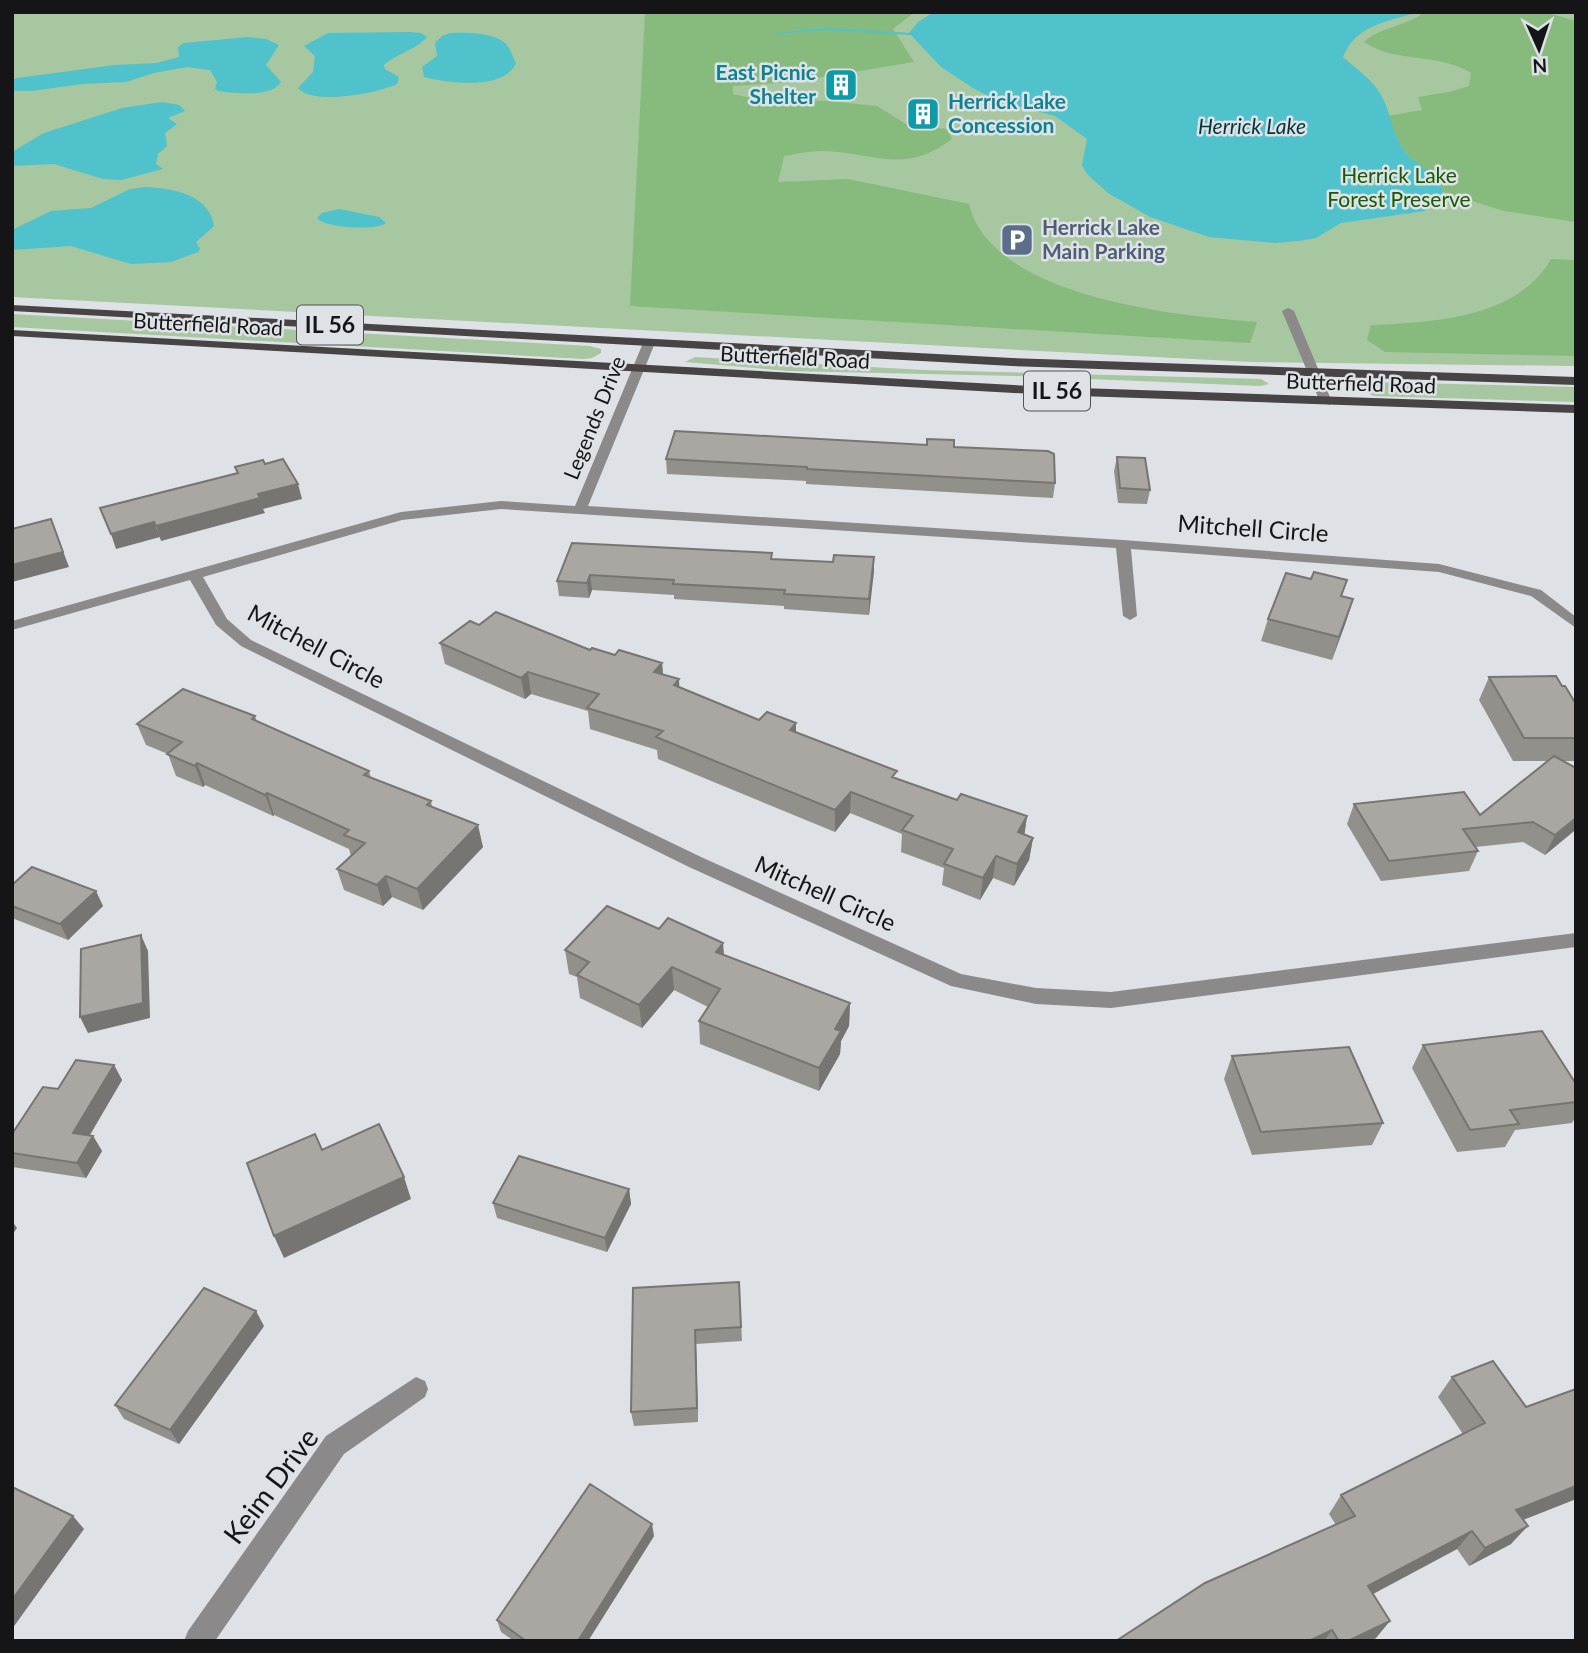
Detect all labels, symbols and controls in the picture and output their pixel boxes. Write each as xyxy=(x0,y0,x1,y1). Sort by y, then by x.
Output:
north arrow xyxy=(1504,14,1574,84)
text: N xyxy=(1532,55,1548,78)
place label: East Picnic Shelter xyxy=(715,59,816,108)
building icon: East Picnic Shelter xyxy=(822,66,860,104)
place label: Herrick Lake Concession xyxy=(948,88,1066,137)
building icon: Herrick Lake Concession xyxy=(904,95,942,133)
water label: Herrick Lake xyxy=(1198,113,1306,138)
park label: Herrick Lake Forest Preserve xyxy=(1327,162,1471,211)
place label: Herrick Lake Main Parking xyxy=(1042,214,1165,263)
parking icon: Herrick Lake Main Parking xyxy=(998,221,1036,259)
road number: IL 56 xyxy=(297,306,363,344)
street label: Butterfield Road xyxy=(133,307,284,340)
street label: Butterfield Road xyxy=(720,340,871,373)
street label: Legends Drive xyxy=(557,352,630,483)
street label: Butterfield Road xyxy=(1286,367,1436,398)
road number: IL 56 xyxy=(1024,372,1090,410)
street label: Mitchell Circle xyxy=(1177,508,1330,547)
street label: Mitchell Circle xyxy=(243,597,390,694)
street label: Mitchell Circle xyxy=(751,849,901,937)
street label: Keim Drive xyxy=(216,1421,325,1550)

